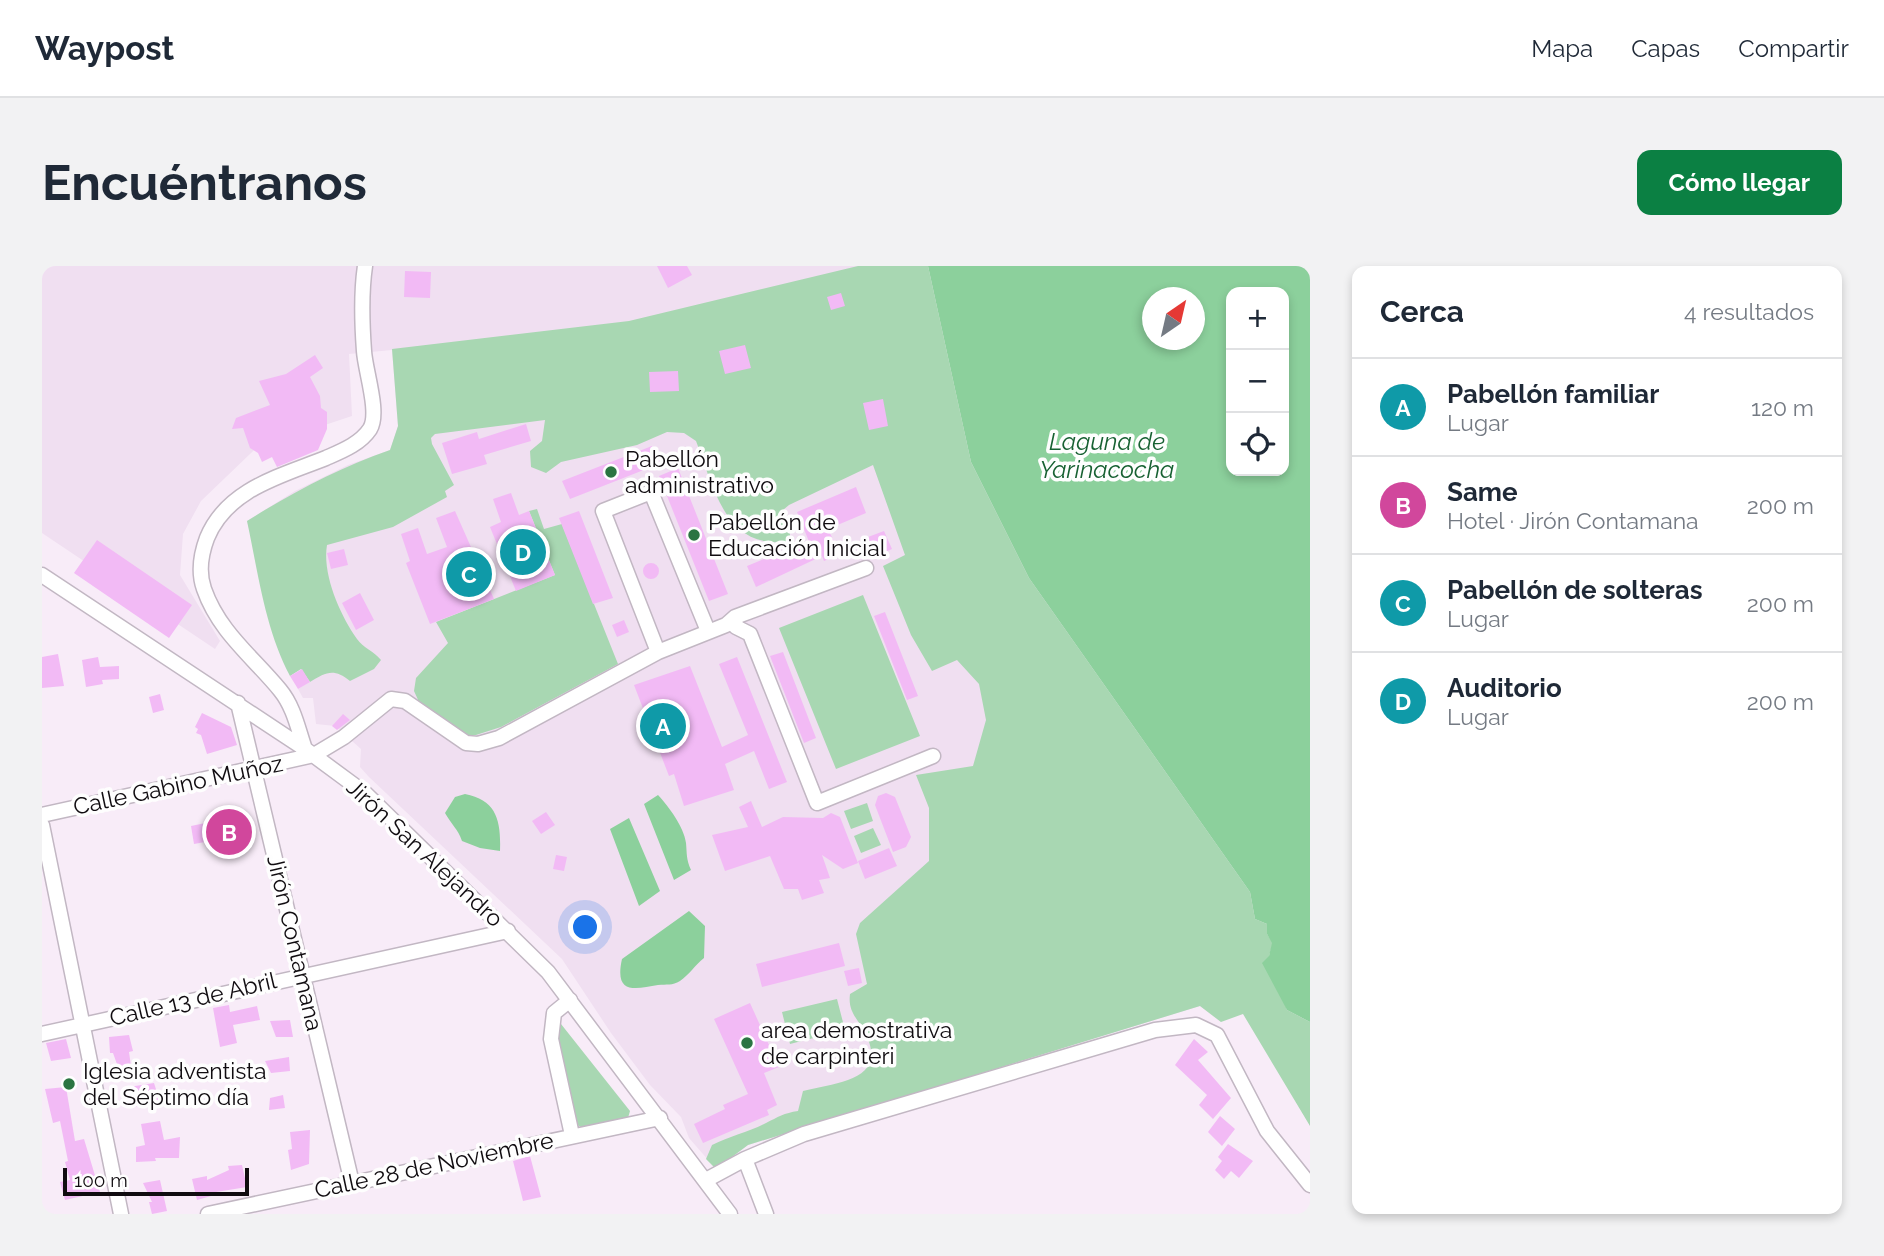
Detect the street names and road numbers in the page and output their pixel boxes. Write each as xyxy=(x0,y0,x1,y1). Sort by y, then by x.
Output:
street label: Calle Gabino Muñoz xyxy=(71,749,285,820)
street label: Jirón San Alejandro xyxy=(342,773,509,932)
street label: Jirón Contamana xyxy=(262,852,329,1033)
street label: Calle 13 de Abril xyxy=(107,966,280,1031)
street label: Calle 28 de Noviembre xyxy=(312,1126,556,1203)

